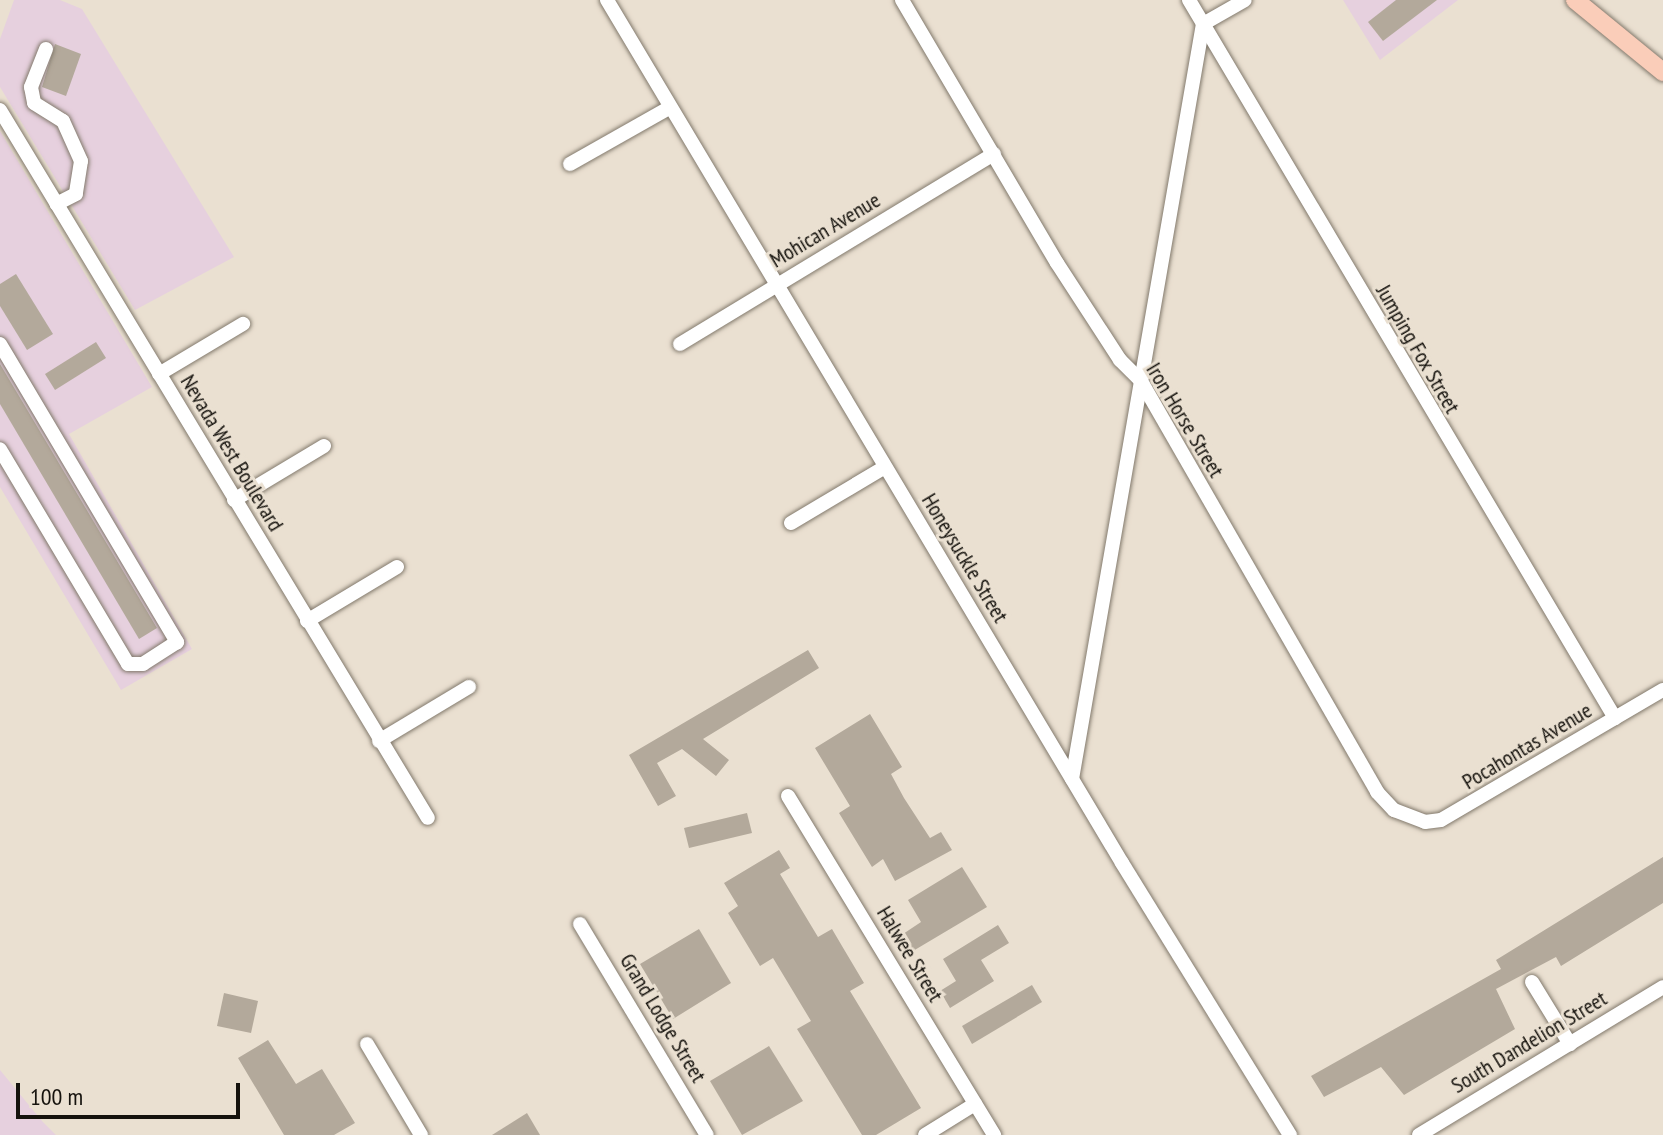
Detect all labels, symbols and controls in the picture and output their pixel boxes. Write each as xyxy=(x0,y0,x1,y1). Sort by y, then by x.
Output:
street label: Mohican Avenue xyxy=(765,187,885,273)
street label: Jumping Fox Street xyxy=(1370,280,1466,418)
street label: Iron Horse Street xyxy=(1140,358,1230,482)
street label: Nevada West Boulevard xyxy=(175,370,289,536)
street label: Honeysuckle Street xyxy=(916,489,1014,627)
street label: Pocahontas Avenue xyxy=(1457,697,1597,795)
street label: Halwee Street xyxy=(871,901,949,1007)
street label: Grand Lodge Street xyxy=(614,949,712,1087)
street label: South Dandelion Street xyxy=(1446,985,1612,1099)
scale bar xyxy=(20,1067,244,1117)
text: 100 m xyxy=(30,1081,83,1112)

